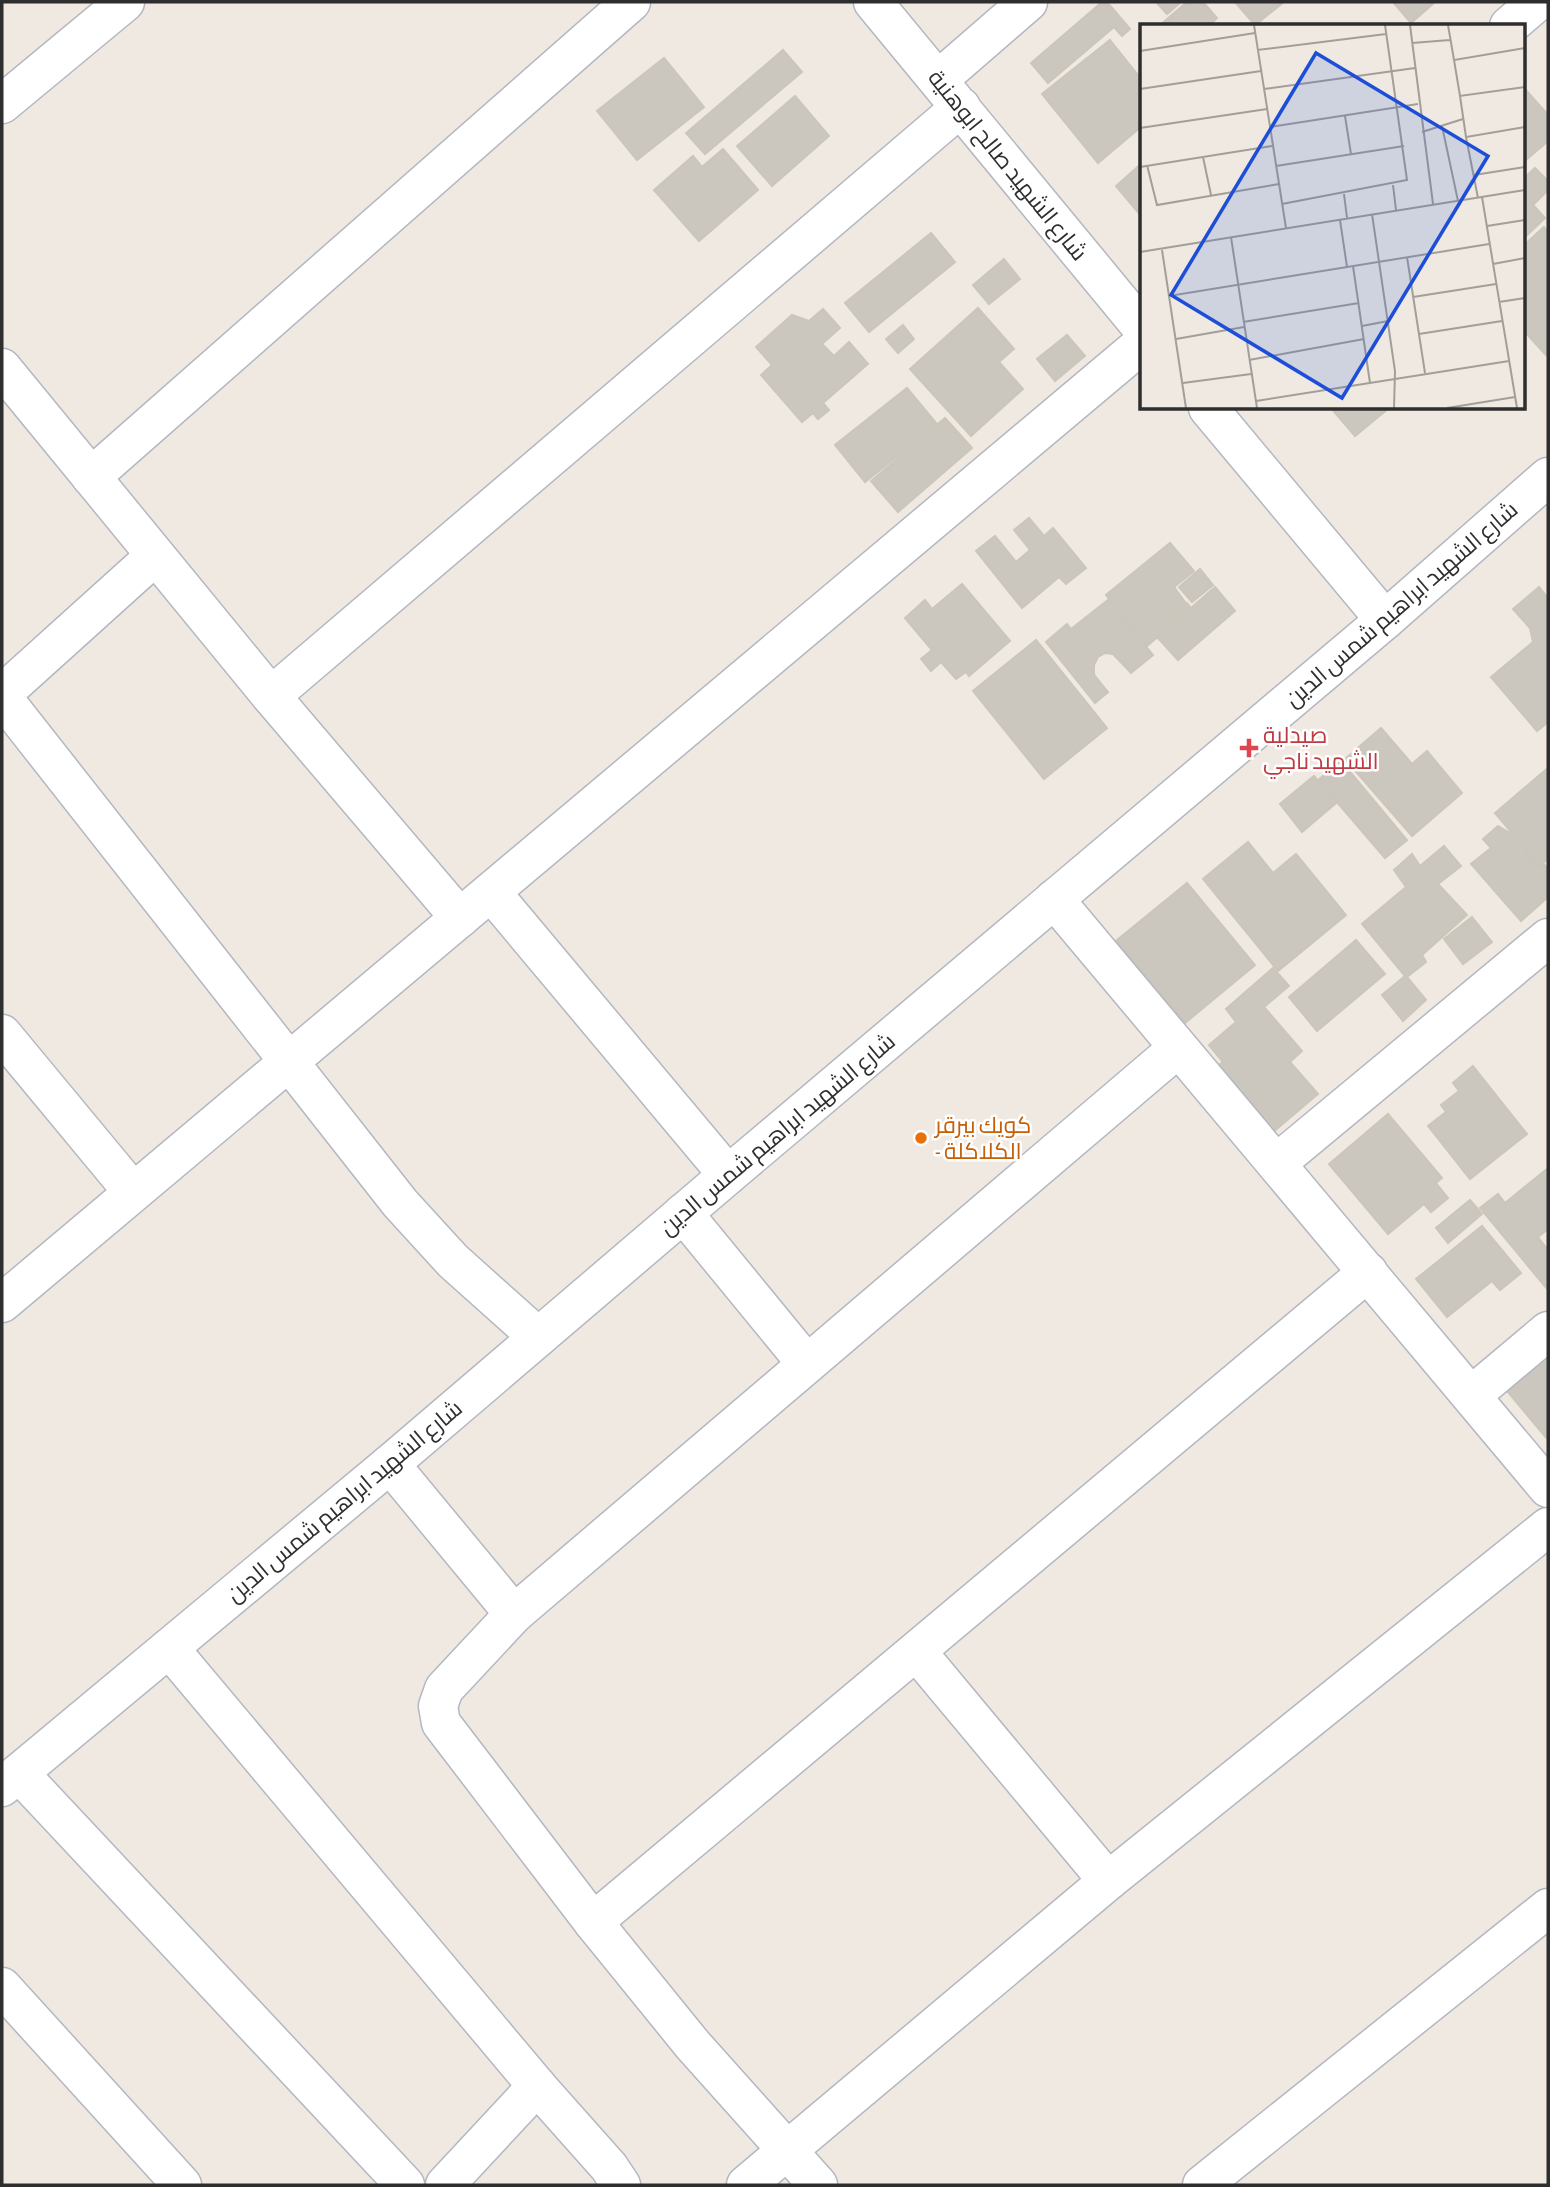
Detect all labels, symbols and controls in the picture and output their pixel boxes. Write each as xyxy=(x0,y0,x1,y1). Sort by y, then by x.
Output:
inset map xyxy=(1140,24,1526,410)
street label: شارع الشهيد صالح ابوهنية xyxy=(921,64,1093,267)
street label: شارع الشهيد ابراهيم شمس الدين xyxy=(1279,496,1525,714)
place label: صيدلية الشهيد ناجي xyxy=(1263,722,1379,779)
marker: صيدلية الشهيد ناجي xyxy=(1241,740,1257,756)
street label: شارع الشهيد ابراهيم شمس الدين xyxy=(654,1028,902,1243)
place label: كويك بيرقر - الكلاكلة xyxy=(933,1112,1031,1164)
marker: كويك بيرقر - الكلاكلة xyxy=(913,1130,929,1146)
street label: شارع الشهيد ابراهيم شمس الدين xyxy=(221,1395,469,1610)

